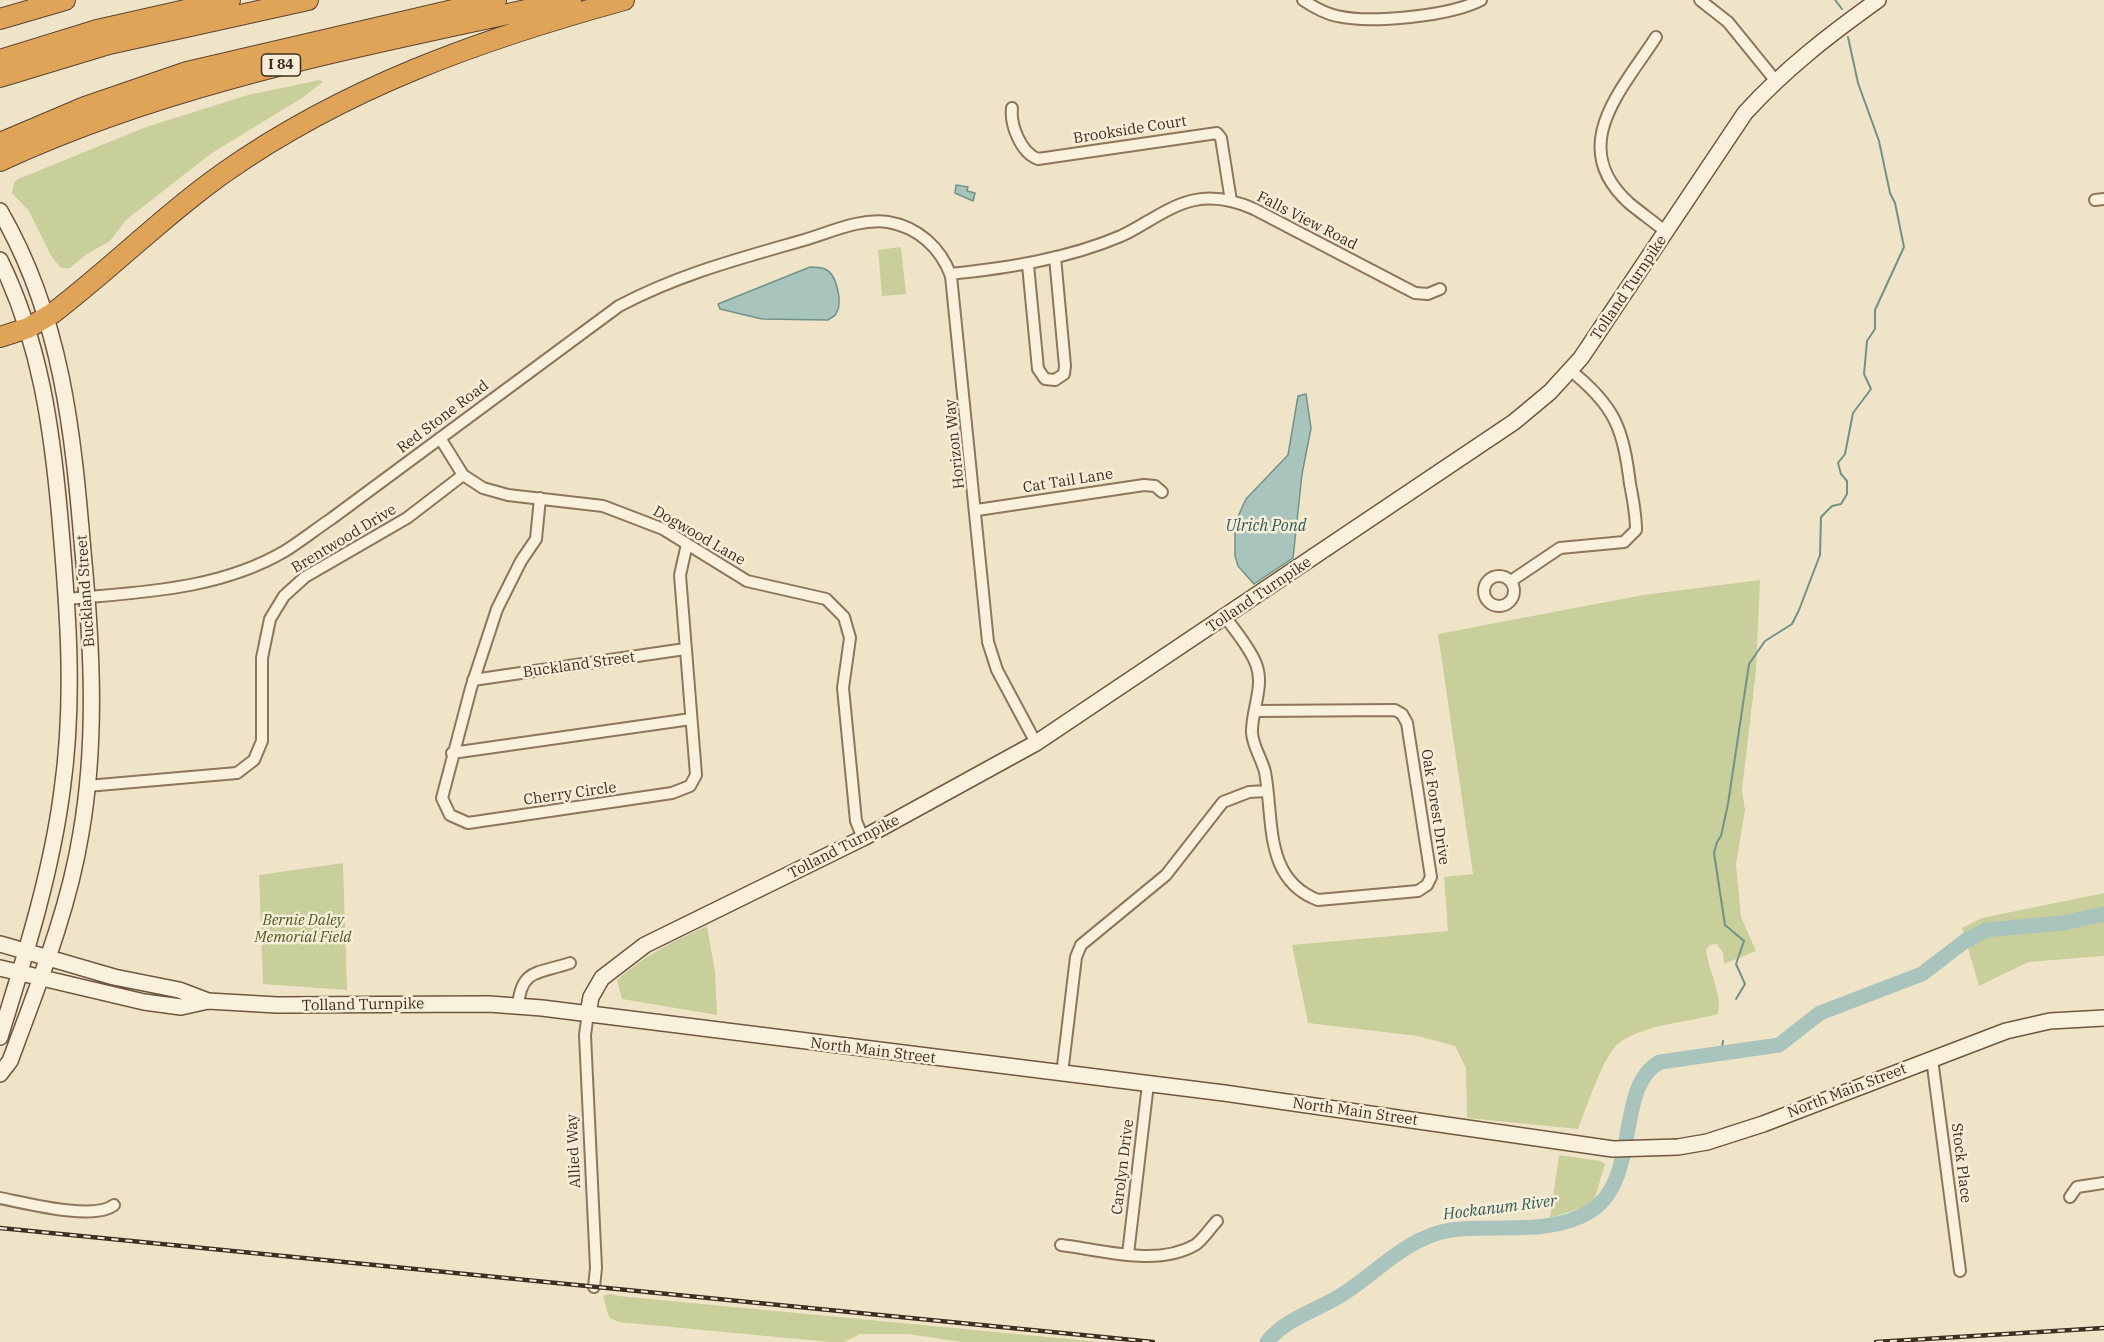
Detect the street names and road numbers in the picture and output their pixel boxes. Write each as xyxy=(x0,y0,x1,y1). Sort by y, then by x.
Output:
road number: I 84 xyxy=(262,54,300,76)
street label: Brookside Court xyxy=(1072,112,1188,148)
street label: Falls View Road xyxy=(1254,188,1360,254)
street label: Tolland Turnpike xyxy=(1587,232,1671,344)
street label: Red Stone Road xyxy=(394,377,492,457)
street label: Horizon Way xyxy=(941,398,969,490)
street label: Cat Tail Lane xyxy=(1022,465,1114,497)
street label: Brentwood Drive xyxy=(288,501,400,577)
street label: Dogwood Lane xyxy=(650,502,748,570)
street label: Buckland Street xyxy=(73,534,99,648)
street label: Tolland Turnpike xyxy=(1203,553,1315,637)
street label: Buckland Street xyxy=(522,648,636,682)
street label: Oak Forest Drive xyxy=(1417,748,1453,866)
street label: Cherry Circle xyxy=(522,779,618,809)
street label: Tolland Turnpike xyxy=(785,811,903,883)
street label: Tolland Turnpike xyxy=(302,995,424,1015)
street label: North Main Street xyxy=(809,1034,937,1068)
street label: North Main Street xyxy=(1785,1060,1909,1122)
street label: North Main Street xyxy=(1291,1094,1419,1130)
street label: Allied Way xyxy=(563,1113,585,1189)
street label: Carolyn Drive xyxy=(1108,1118,1138,1216)
street label: Stock Place xyxy=(1947,1122,1975,1204)

